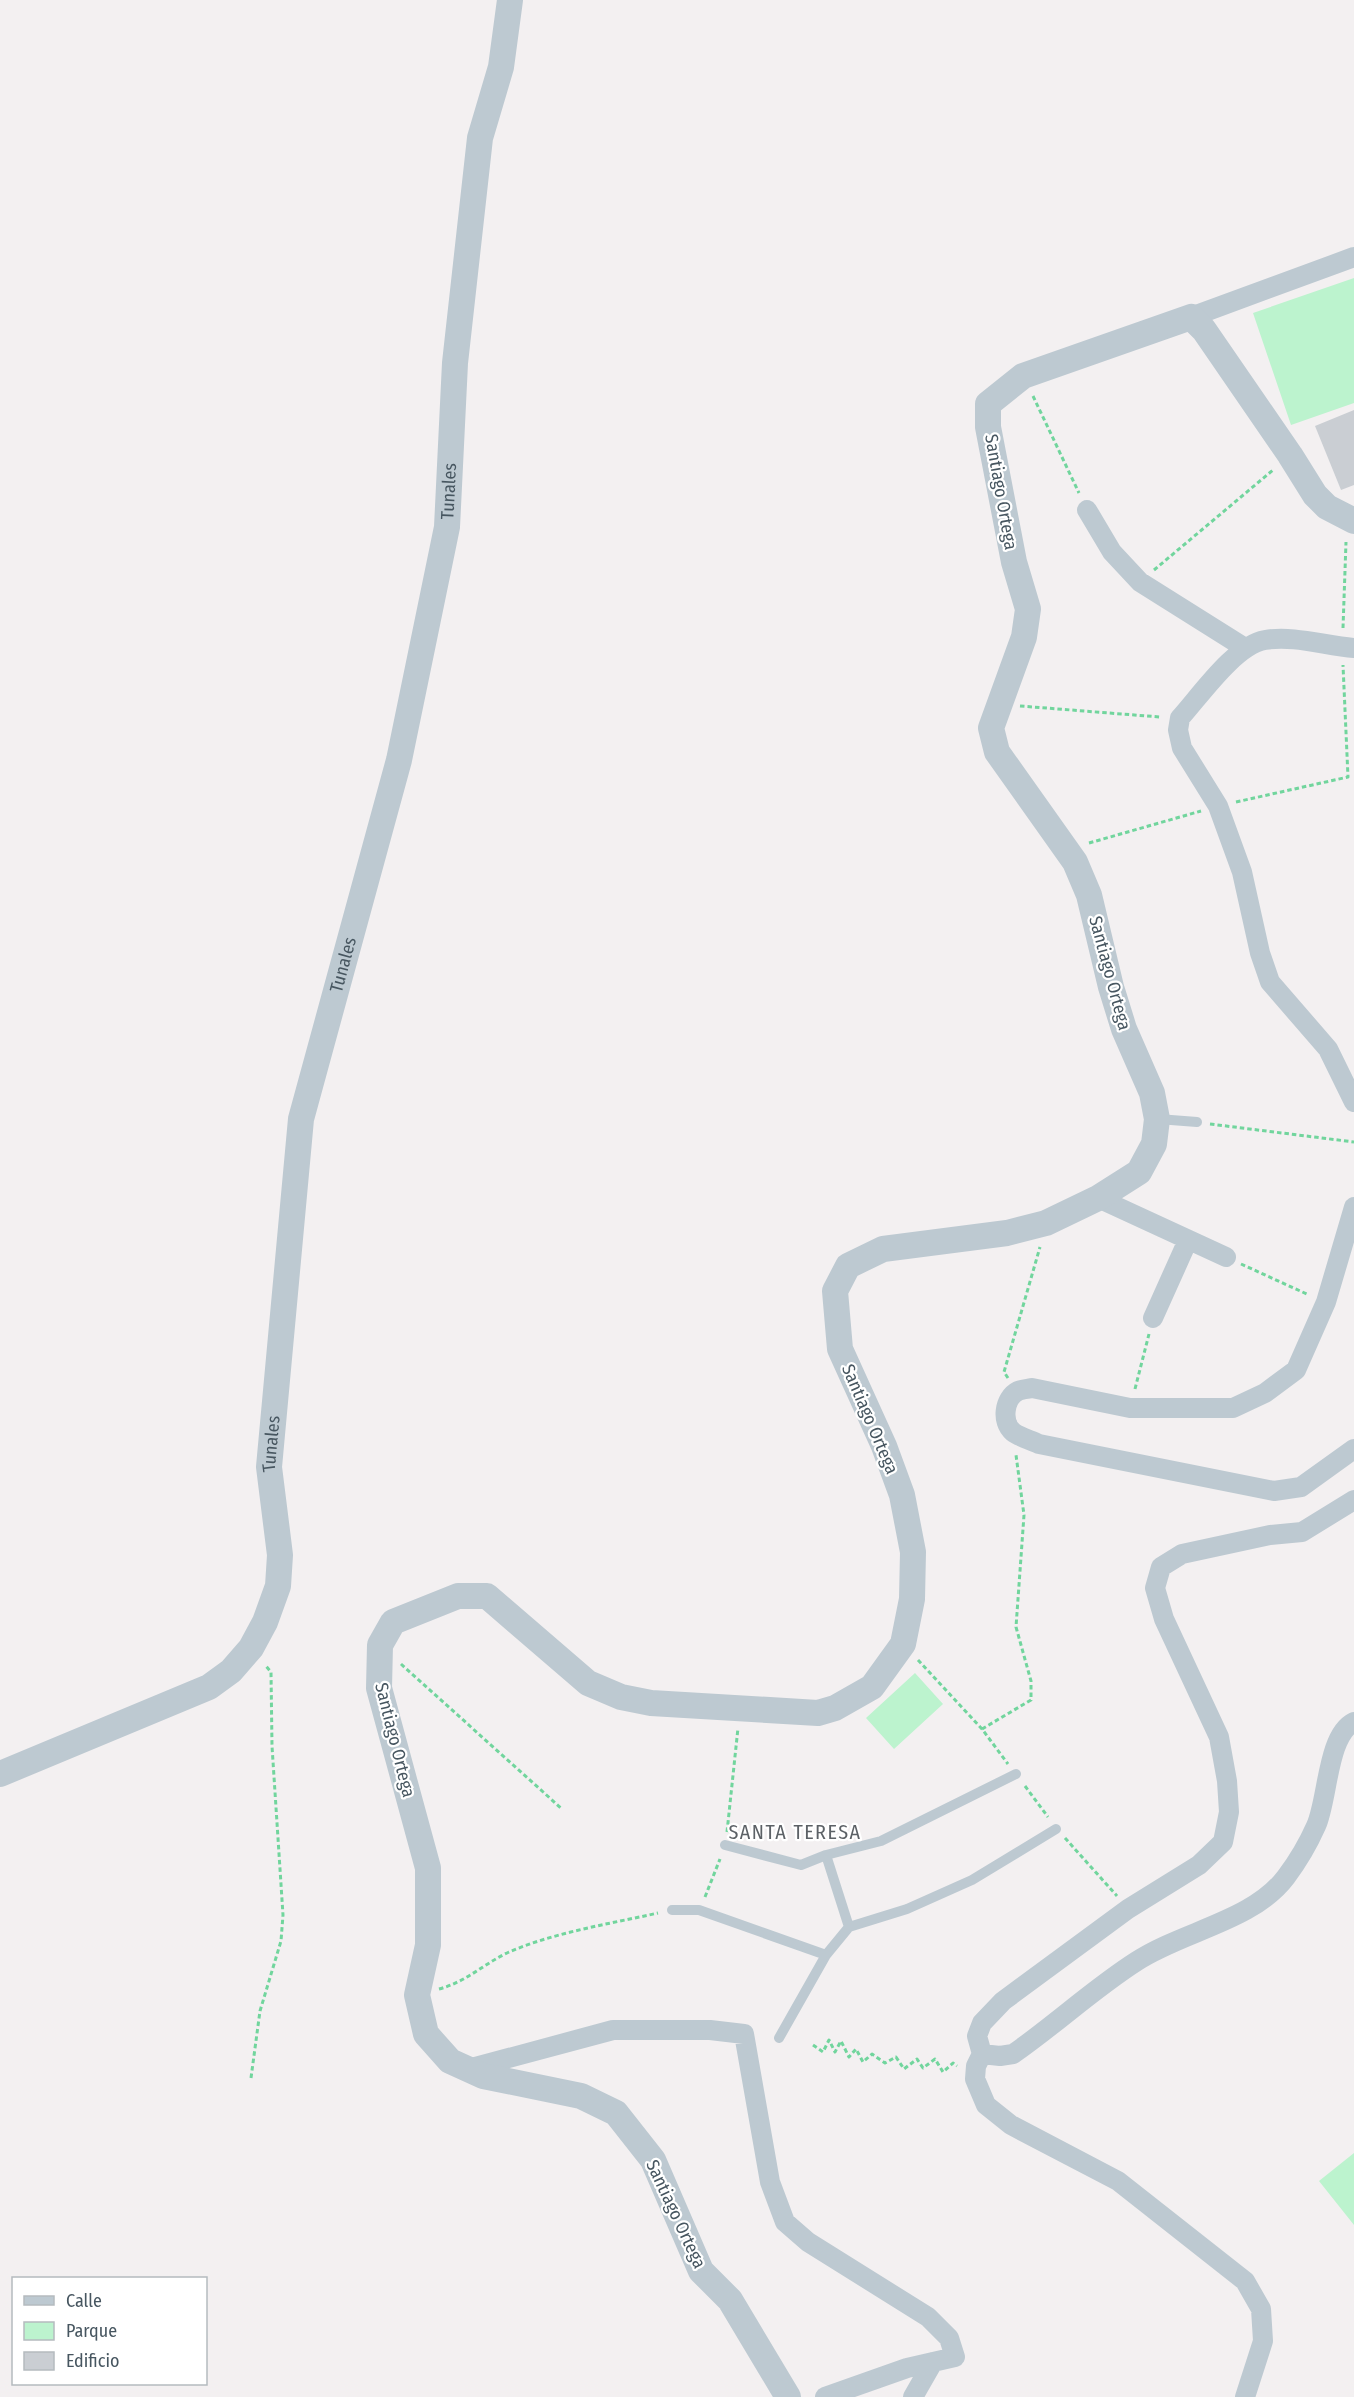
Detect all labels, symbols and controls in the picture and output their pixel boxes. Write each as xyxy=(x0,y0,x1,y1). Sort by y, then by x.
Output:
street label: Santiago Ortega xyxy=(980,432,1022,552)
street label: Tunales xyxy=(436,462,461,520)
street label: Santiago Ortega xyxy=(1084,914,1136,1033)
street label: Tunales xyxy=(325,934,361,995)
street label: Santiago Ortega xyxy=(837,1361,903,1477)
street label: Tunales xyxy=(258,1414,285,1473)
street label: Santiago Ortega xyxy=(370,1680,420,1800)
district label: SANTA TERESA xyxy=(728,1820,862,1844)
street label: Santiago Ortega xyxy=(641,2156,711,2272)
legend xyxy=(12,2277,207,2385)
text: Calle xyxy=(66,2290,102,2312)
text: Parque xyxy=(66,2320,117,2342)
text: Edificio xyxy=(66,2350,119,2372)

